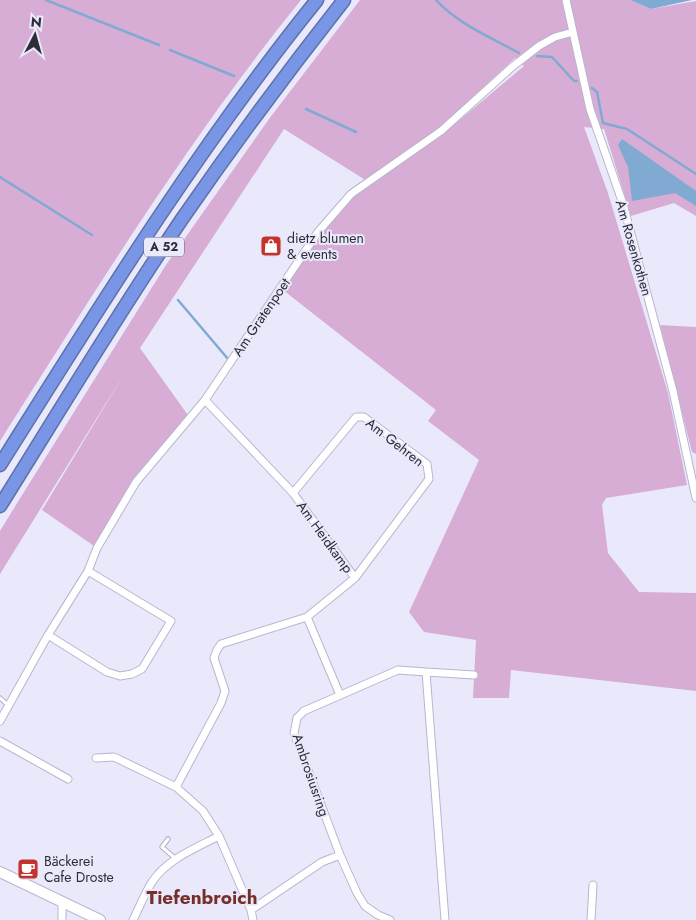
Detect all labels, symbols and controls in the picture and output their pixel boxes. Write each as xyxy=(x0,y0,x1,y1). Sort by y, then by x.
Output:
north arrow xyxy=(10,10,60,60)
text: N xyxy=(30,12,43,33)
street label: Am Rosenkothen xyxy=(611,198,657,298)
place label: dietz blumen & events xyxy=(287,228,364,264)
shop icon: dietz blumen & events xyxy=(259,234,283,258)
road number: A 52 xyxy=(144,238,184,256)
street label: Am Gratenpoet xyxy=(227,273,295,360)
street label: Am Gehren xyxy=(362,413,428,471)
street label: Am Heidkamp xyxy=(292,497,358,577)
street label: Ambrosiusring xyxy=(287,731,335,819)
place label: Bäckerei Cafe Droste xyxy=(44,851,114,887)
cafe icon: Bäckerei Cafe Droste xyxy=(16,857,40,881)
district label: Tiefenbroich xyxy=(146,884,258,911)

